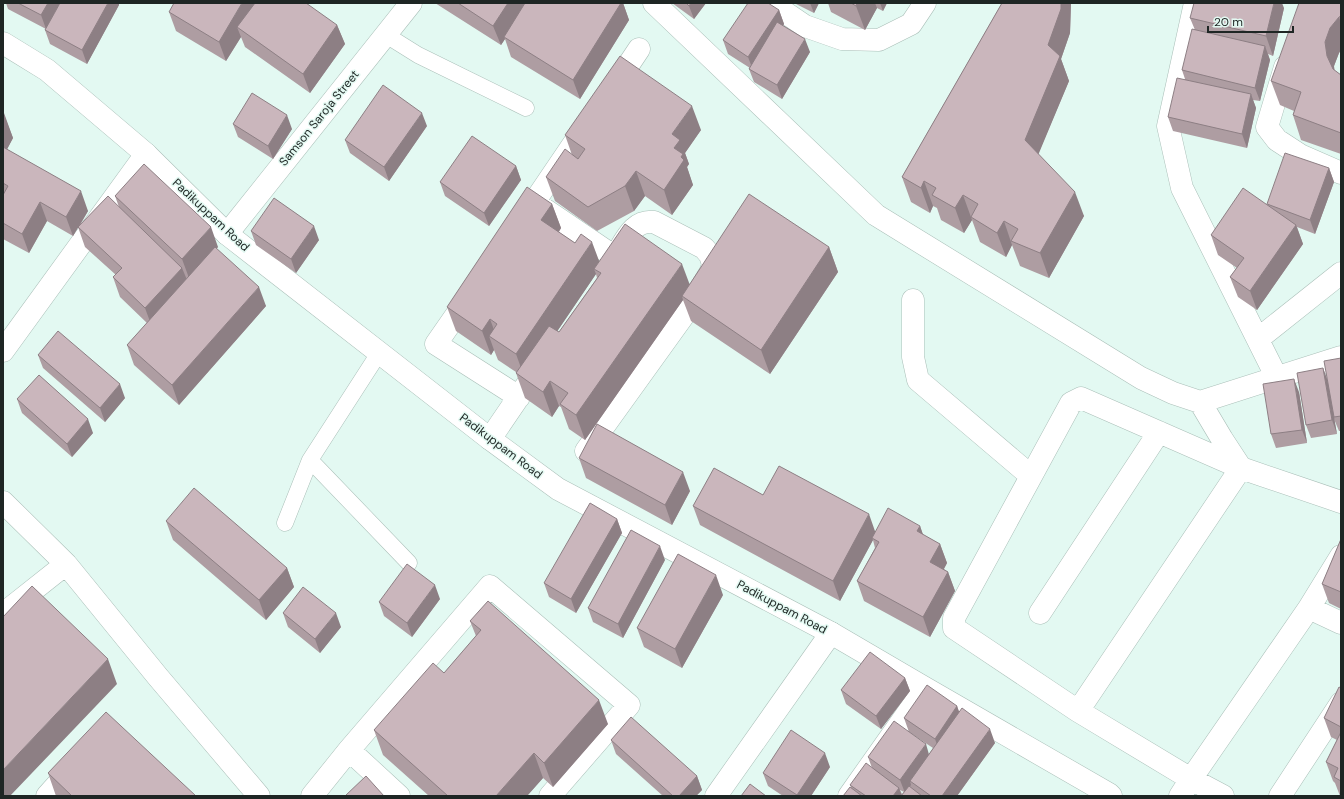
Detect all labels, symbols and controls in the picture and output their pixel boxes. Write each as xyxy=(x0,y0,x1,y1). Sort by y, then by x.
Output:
scale bar xyxy=(1208,8,1293,34)
text: 20 m xyxy=(1214,14,1243,30)
street label: Samson Saroja Street xyxy=(275,67,363,169)
street label: Padikuppam Road xyxy=(169,175,253,255)
street label: Padikuppam Road xyxy=(456,410,546,482)
street label: Padikuppam Road xyxy=(734,576,830,638)

